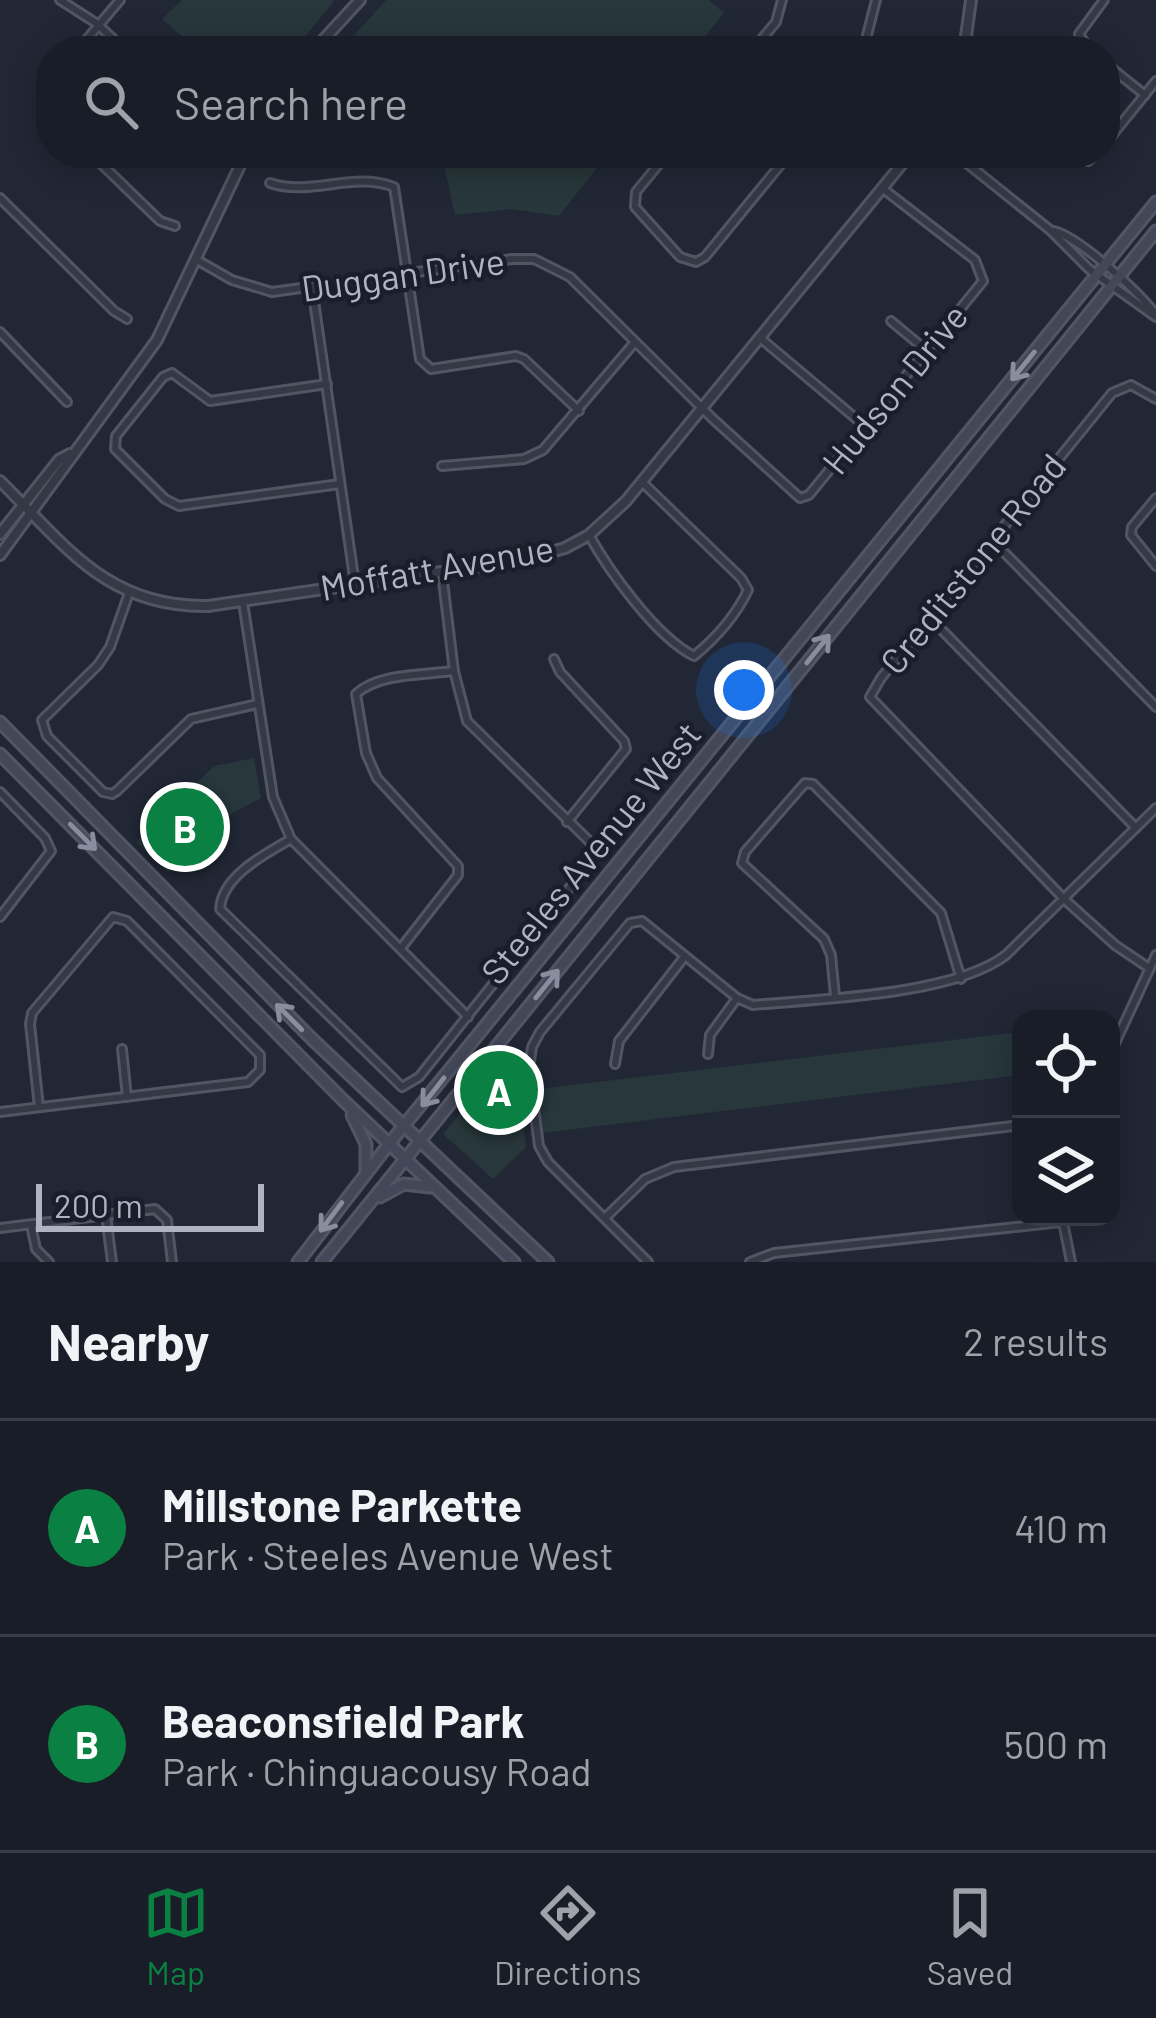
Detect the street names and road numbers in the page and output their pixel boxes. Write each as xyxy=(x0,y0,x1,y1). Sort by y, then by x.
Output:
street label: Duggan Drive xyxy=(298,238,507,309)
street label: Hudson Drive xyxy=(812,294,975,482)
street label: Creditstone Road xyxy=(870,444,1074,682)
street label: Moffatt Avenue xyxy=(317,525,557,608)
street label: Steeles Avenue West xyxy=(471,713,709,992)

